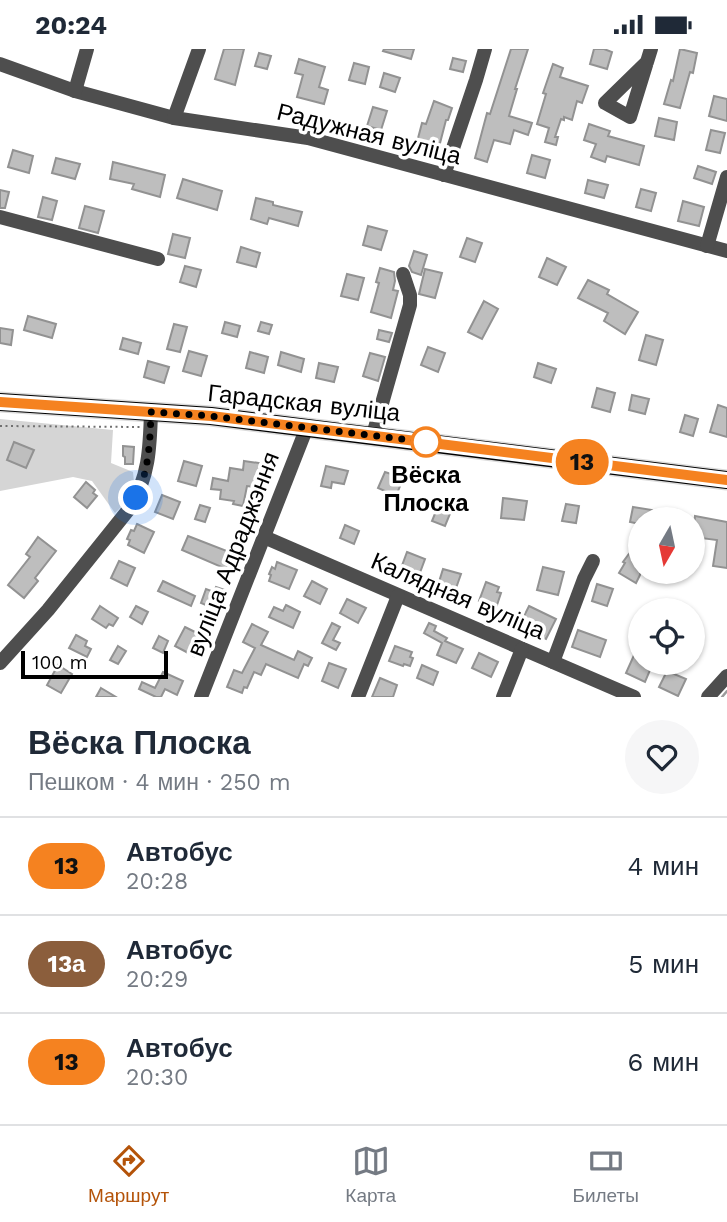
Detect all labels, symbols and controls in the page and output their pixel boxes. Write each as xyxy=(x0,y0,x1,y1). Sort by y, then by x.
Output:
text: 20:24 xyxy=(35,10,107,40)
street label: Радужная вуліца xyxy=(274,98,465,171)
street label: Гарадская вуліца xyxy=(206,379,402,427)
marker: Вёска Плоска xyxy=(411,427,441,457)
line badge: 13 xyxy=(550,439,614,485)
street label: вуліца Адраджэння xyxy=(181,448,285,660)
text: 13 xyxy=(570,448,594,476)
place label: Вёска Плоска xyxy=(383,461,469,517)
your location xyxy=(118,480,153,515)
north arrow xyxy=(628,507,705,585)
map controls xyxy=(628,507,705,675)
street label: Калядная вуліца xyxy=(367,547,550,646)
button: locate xyxy=(628,598,705,675)
scale bar xyxy=(21,648,168,680)
text: 100 m xyxy=(32,651,88,674)
button: heart xyxy=(625,720,699,794)
text: Вёска Плоска xyxy=(28,723,251,762)
text: Пешком · 4 мин · 250 m xyxy=(28,769,291,796)
text: Автобус xyxy=(126,837,233,867)
text: 4 мин xyxy=(627,851,699,881)
text: 13 xyxy=(54,852,79,880)
text: 20:28 xyxy=(126,868,188,895)
text: Автобус xyxy=(126,935,233,965)
text: 5 мин xyxy=(628,949,699,979)
text: 13а xyxy=(48,950,85,978)
text: 20:29 xyxy=(126,966,188,993)
text: Автобус xyxy=(126,1033,233,1063)
text: 6 мин xyxy=(628,1047,699,1077)
text: 13 xyxy=(54,1048,79,1076)
text: 20:30 xyxy=(126,1064,188,1091)
tab: Маршрут xyxy=(88,1142,169,1207)
tab: Карта xyxy=(345,1142,396,1207)
tab: Билеты xyxy=(572,1142,639,1207)

